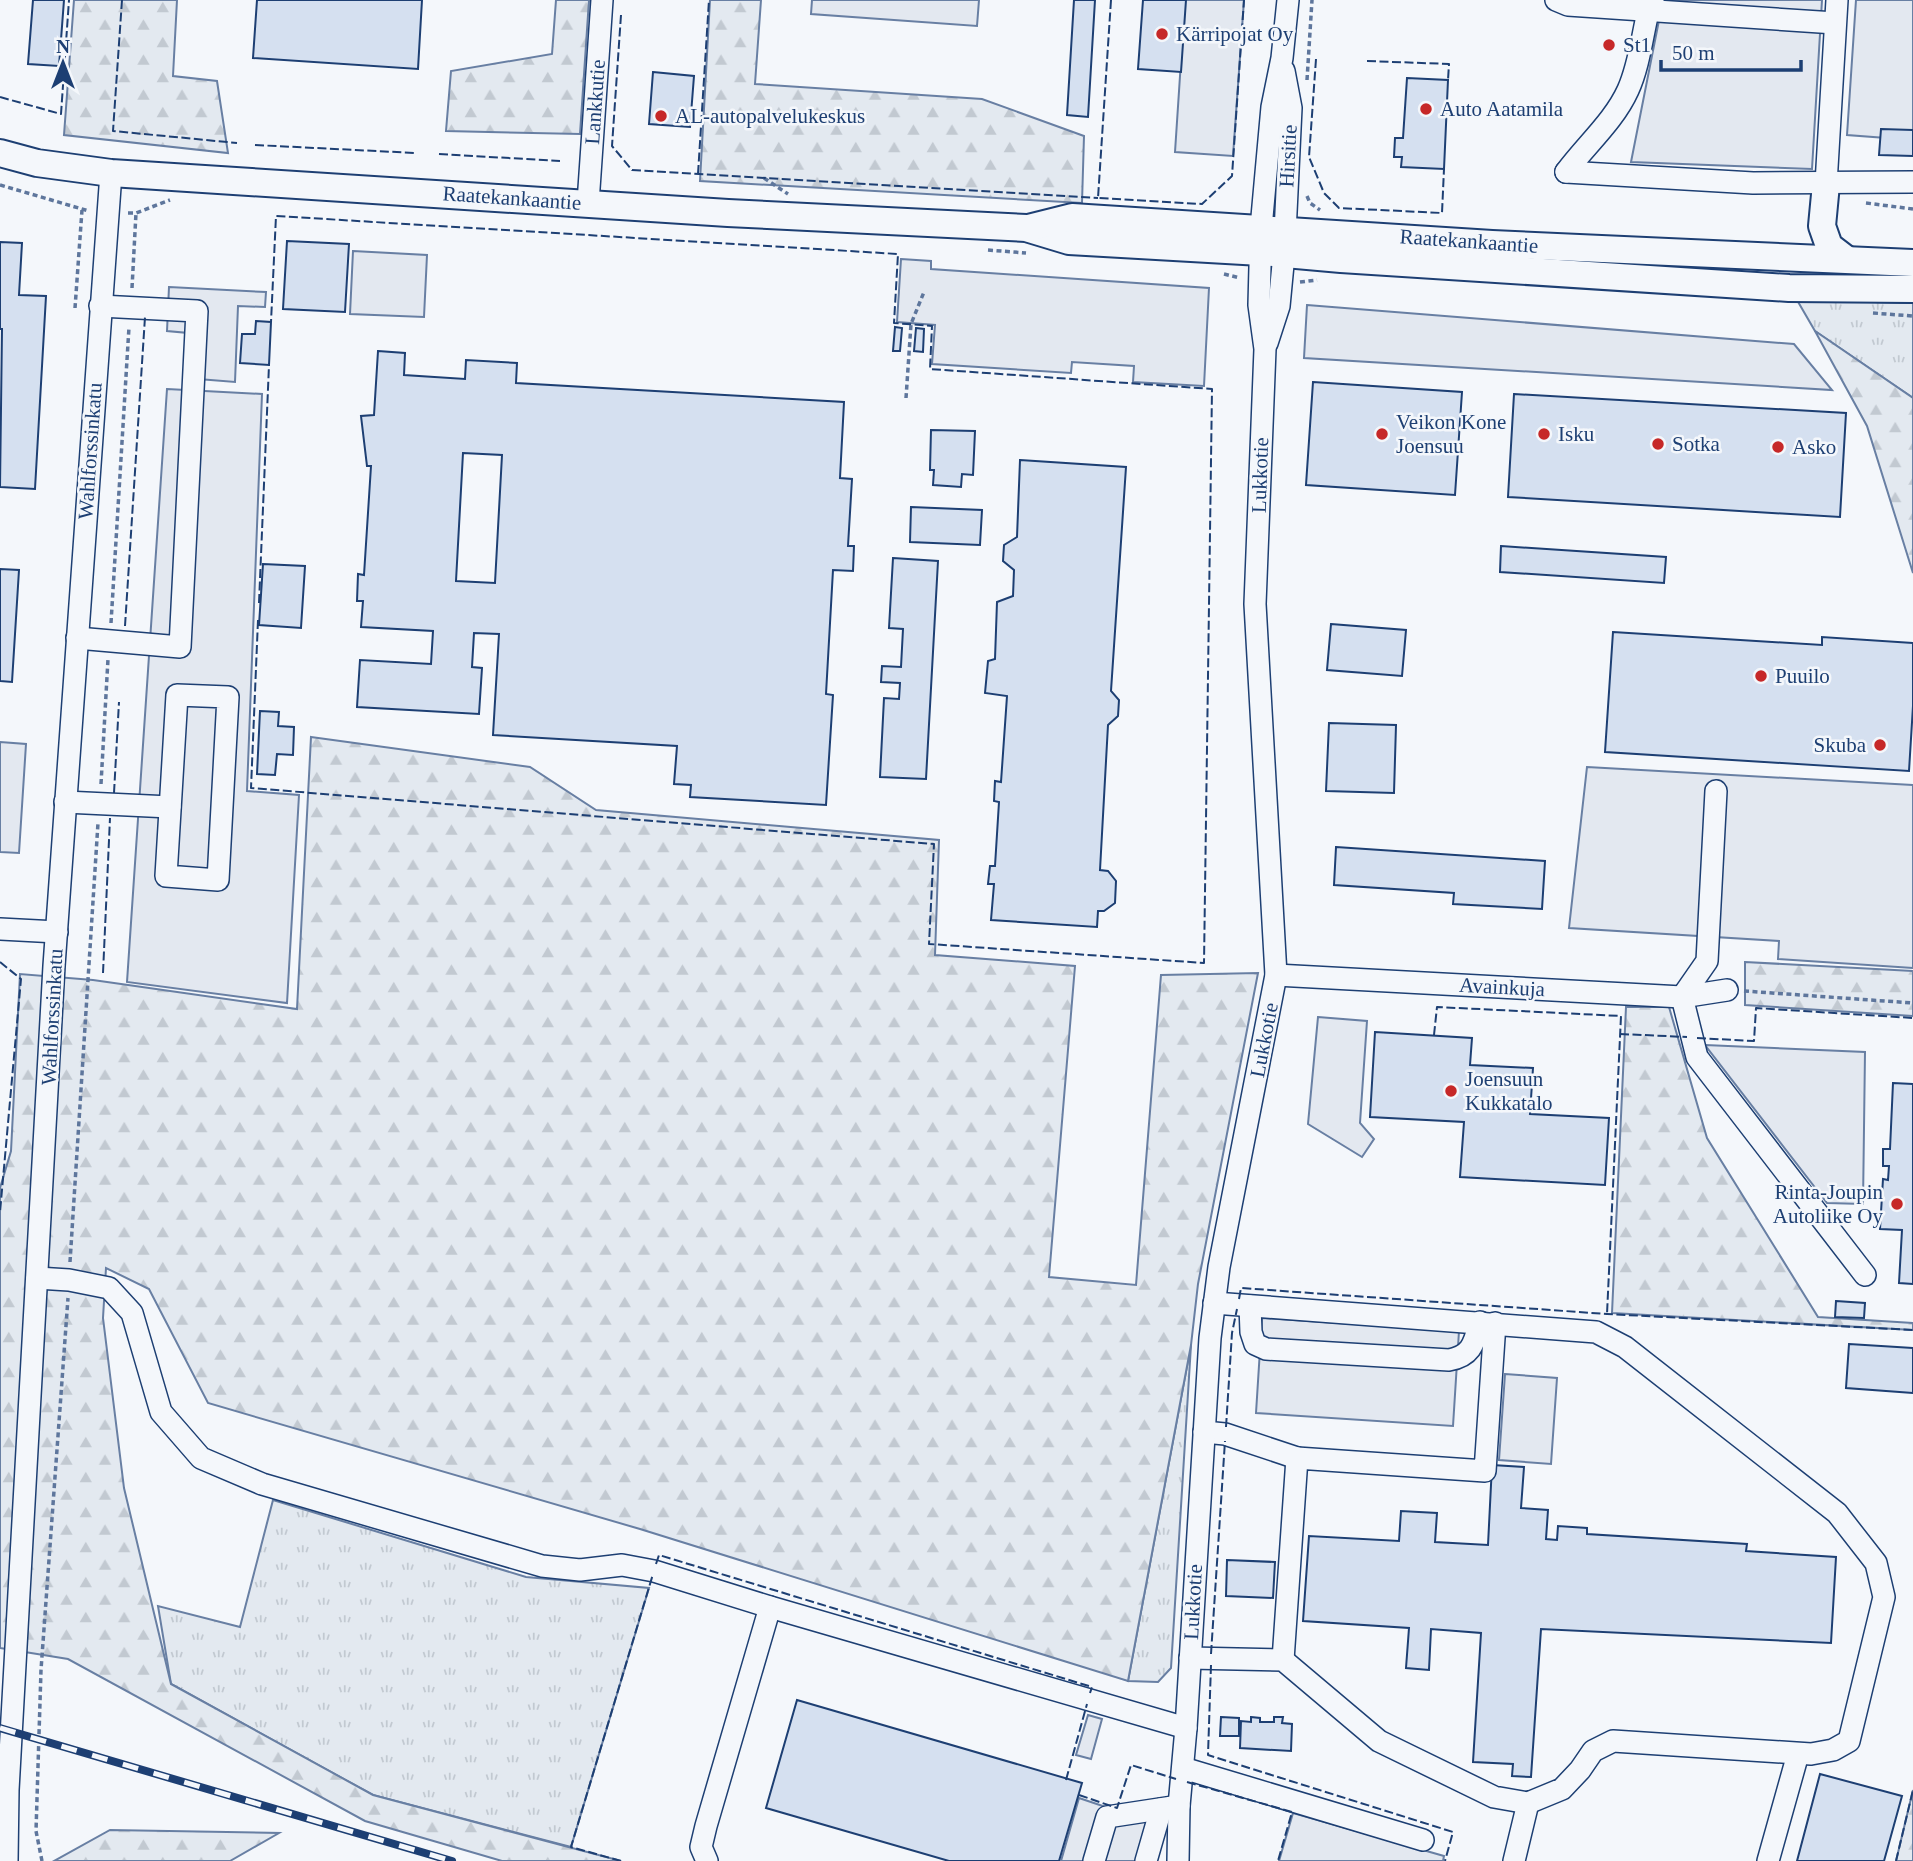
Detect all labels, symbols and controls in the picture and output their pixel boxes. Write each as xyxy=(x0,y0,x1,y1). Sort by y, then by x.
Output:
place label: Kärripojat Oy xyxy=(1176,22,1294,46)
marker: Kärripojat Oy xyxy=(1154,26,1170,42)
north arrow xyxy=(28,28,98,98)
scale bar xyxy=(1661,28,1801,72)
place label: St1 xyxy=(1623,33,1651,57)
text: N xyxy=(56,36,70,57)
marker: St1 xyxy=(1601,37,1617,53)
text: 50 m xyxy=(1672,41,1715,65)
street label: Lankkutie xyxy=(580,59,610,145)
place label: Auto Aatamila xyxy=(1440,97,1564,121)
marker: Auto Aatamila xyxy=(1418,101,1434,117)
place label: AL-autopalvelukeskus xyxy=(675,104,865,128)
marker: AL-autopalvelukeskus xyxy=(653,108,669,124)
street label: Hirsitie xyxy=(1274,124,1302,188)
street label: Raatekankaantie xyxy=(442,181,582,215)
street label: Raatekankaantie xyxy=(1399,224,1539,258)
street label: Wahlforssinkatu xyxy=(73,381,107,520)
place label: Veikon Kone Joensuu xyxy=(1396,410,1506,458)
place label: Isku xyxy=(1558,422,1595,446)
marker: Veikon Kone Joensuu xyxy=(1374,426,1390,442)
marker: Isku xyxy=(1536,426,1552,442)
place label: Sotka xyxy=(1672,432,1721,456)
place label: Asko xyxy=(1792,435,1836,459)
marker: Sotka xyxy=(1650,436,1666,452)
street label: Lukkotie xyxy=(1247,437,1273,513)
marker: Asko xyxy=(1770,439,1786,455)
place label: Puuilo xyxy=(1775,664,1830,688)
marker: Puuilo xyxy=(1753,668,1769,684)
place label: Skuba xyxy=(1814,733,1867,757)
marker: Skuba xyxy=(1872,737,1888,753)
street label: Wahlforssinkatu xyxy=(36,947,68,1086)
street label: Avainkuja xyxy=(1458,973,1546,1001)
street label: Lukkotie xyxy=(1245,1000,1283,1080)
place label: Joensuun Kukkatalo xyxy=(1465,1067,1552,1115)
marker: Joensuun Kukkatalo xyxy=(1443,1083,1459,1099)
place label: Rinta-Joupin Autoliike Oy xyxy=(1773,1180,1883,1228)
marker: Rinta-Joupin Autoliike Oy xyxy=(1889,1196,1905,1212)
street label: Lukkotie xyxy=(1179,1564,1207,1640)

